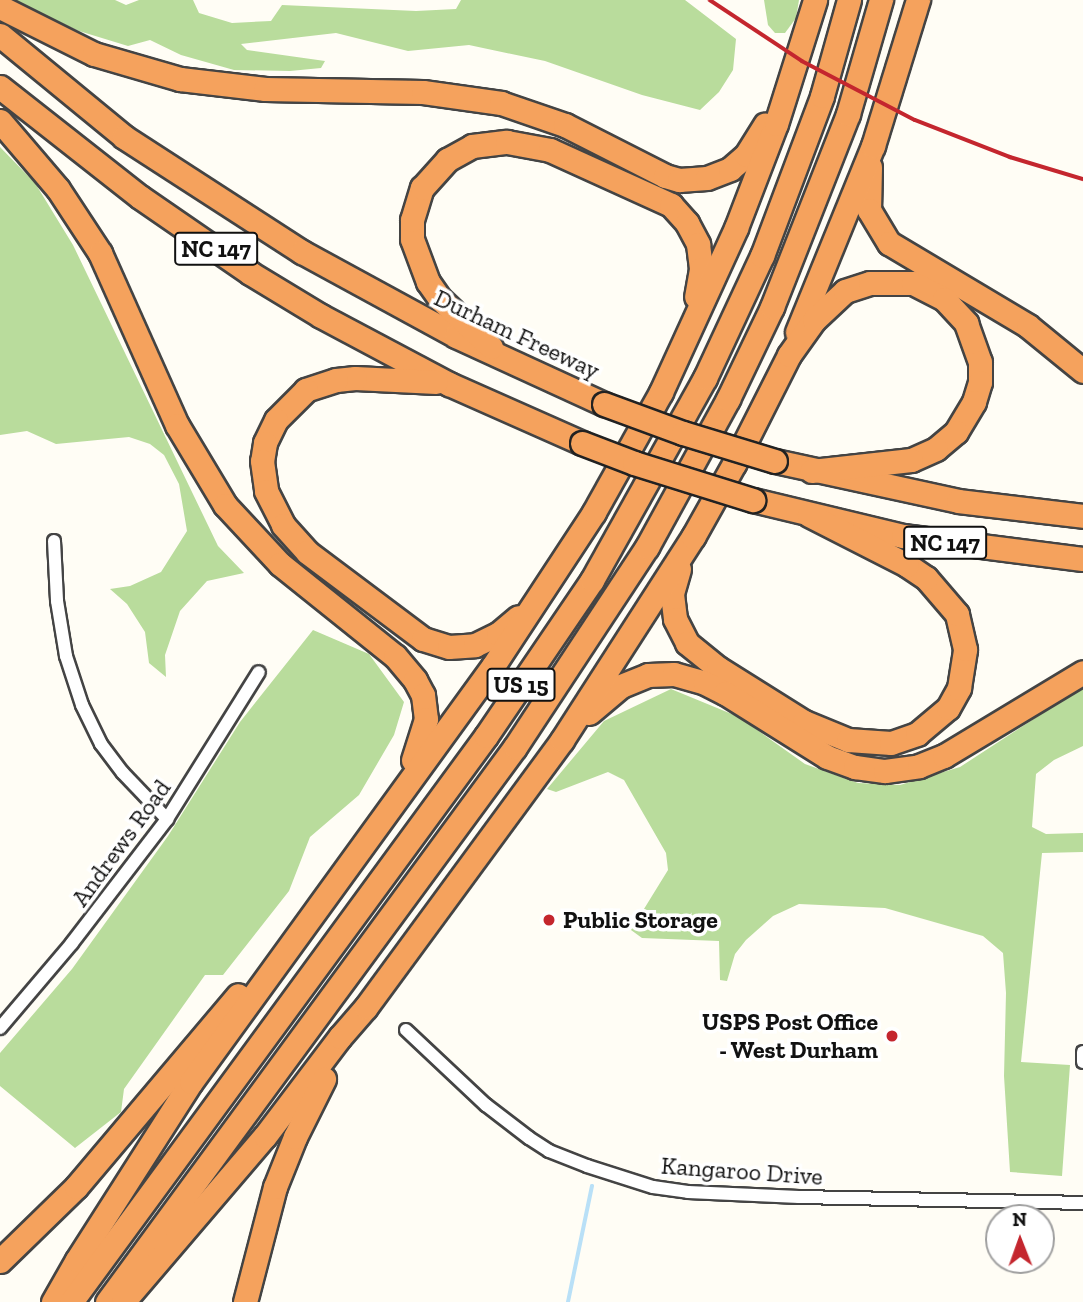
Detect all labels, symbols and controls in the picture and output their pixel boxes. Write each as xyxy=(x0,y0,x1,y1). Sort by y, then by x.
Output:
road number: NC 147 xyxy=(174,230,258,268)
street label: Durham Freeway xyxy=(430,283,604,385)
road number: NC 147 xyxy=(903,524,987,562)
road number: US 15 xyxy=(486,666,556,705)
street label: Andrews Road xyxy=(65,774,177,912)
place label: Public Storage xyxy=(563,906,718,934)
marker: Public Storage xyxy=(541,912,557,928)
place label: USPS Post Office - West Durham xyxy=(702,1008,878,1064)
marker: USPS Post Office - West Durham xyxy=(884,1028,900,1044)
street label: Kangaroo Drive xyxy=(660,1151,824,1191)
north arrow xyxy=(985,1204,1055,1274)
text: N xyxy=(1012,1208,1027,1231)

